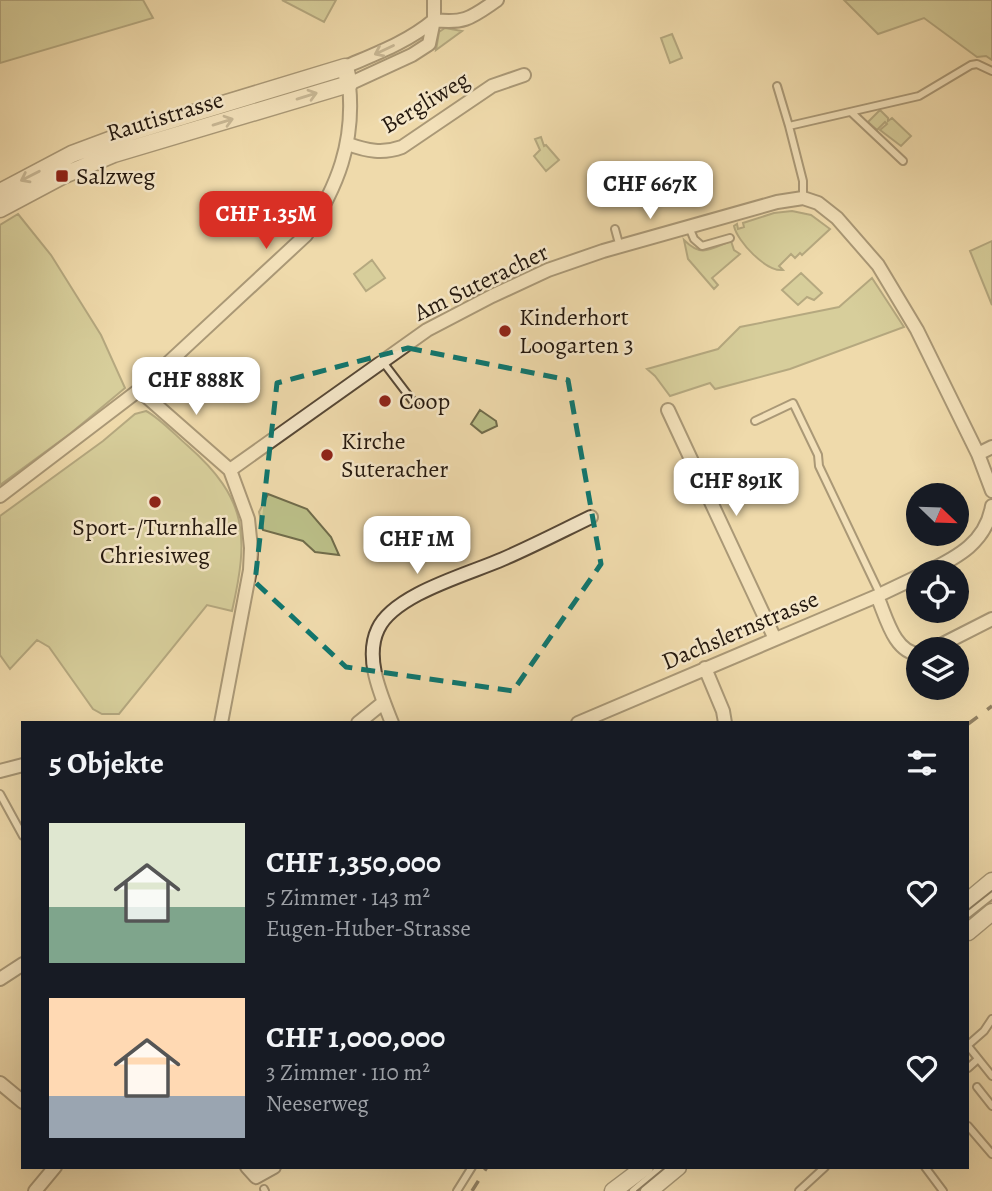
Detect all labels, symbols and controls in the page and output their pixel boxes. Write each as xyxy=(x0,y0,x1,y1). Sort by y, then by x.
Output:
one-way arrow xyxy=(374,44,395,57)
street label: Bergliweg xyxy=(375,63,475,141)
street label: Rautistrasse xyxy=(103,83,227,149)
one-way arrow xyxy=(296,89,318,102)
one-way arrow xyxy=(211,115,233,128)
place label: Salzweg xyxy=(76,160,155,192)
pin: CHF 667K xyxy=(578,162,722,221)
marker: Salzweg xyxy=(54,168,70,184)
text: CHF 667K xyxy=(603,168,697,199)
one-way arrow xyxy=(20,169,40,183)
pin: CHF 1.35M xyxy=(186,191,346,251)
text: CHF 1.35M xyxy=(215,198,317,229)
street label: Am Suteracher xyxy=(408,236,553,329)
place label: Kinderhort Loogarten 3 xyxy=(519,301,634,361)
marker: Kinderhort Loogarten 3 xyxy=(497,323,513,339)
pin: CHF 888K xyxy=(124,358,268,417)
text: CHF 888K xyxy=(148,364,244,395)
place label: Coop xyxy=(399,385,450,417)
marker: Coop xyxy=(377,393,393,409)
place label: Kirche Suteracher xyxy=(341,425,448,485)
marker: Kirche Suteracher xyxy=(319,447,335,463)
pin: CHF 891K xyxy=(664,458,808,518)
text: CHF 891K xyxy=(690,465,782,496)
north arrow xyxy=(906,483,970,546)
map controls xyxy=(906,483,969,700)
marker: Sport-/Turnhalle Chriesiweg xyxy=(147,494,163,510)
place label: Sport-/Turnhalle Chriesiweg xyxy=(72,511,238,571)
pin: CHF 1M xyxy=(360,516,474,576)
text: CHF 1M xyxy=(379,523,455,554)
button: locate xyxy=(906,560,969,623)
street label: Dachslernstrasse xyxy=(657,583,823,677)
button: layers xyxy=(906,637,969,700)
text: 5 Objekte xyxy=(49,743,164,783)
icon: filters xyxy=(903,744,941,782)
text: CHF 1,350,000 xyxy=(266,842,441,882)
icon: home xyxy=(105,851,189,935)
icon: heart xyxy=(903,874,941,912)
text: 5 Zimmer · 143 m² xyxy=(266,882,430,913)
text: Eugen-Huber-Strasse xyxy=(266,913,471,944)
text: CHF 1,000,000 xyxy=(266,1017,445,1057)
icon: home xyxy=(105,1026,189,1110)
icon: heart xyxy=(903,1049,941,1087)
text: 3 Zimmer · 110 m² xyxy=(266,1057,430,1088)
text: Neeserweg xyxy=(266,1088,369,1119)

